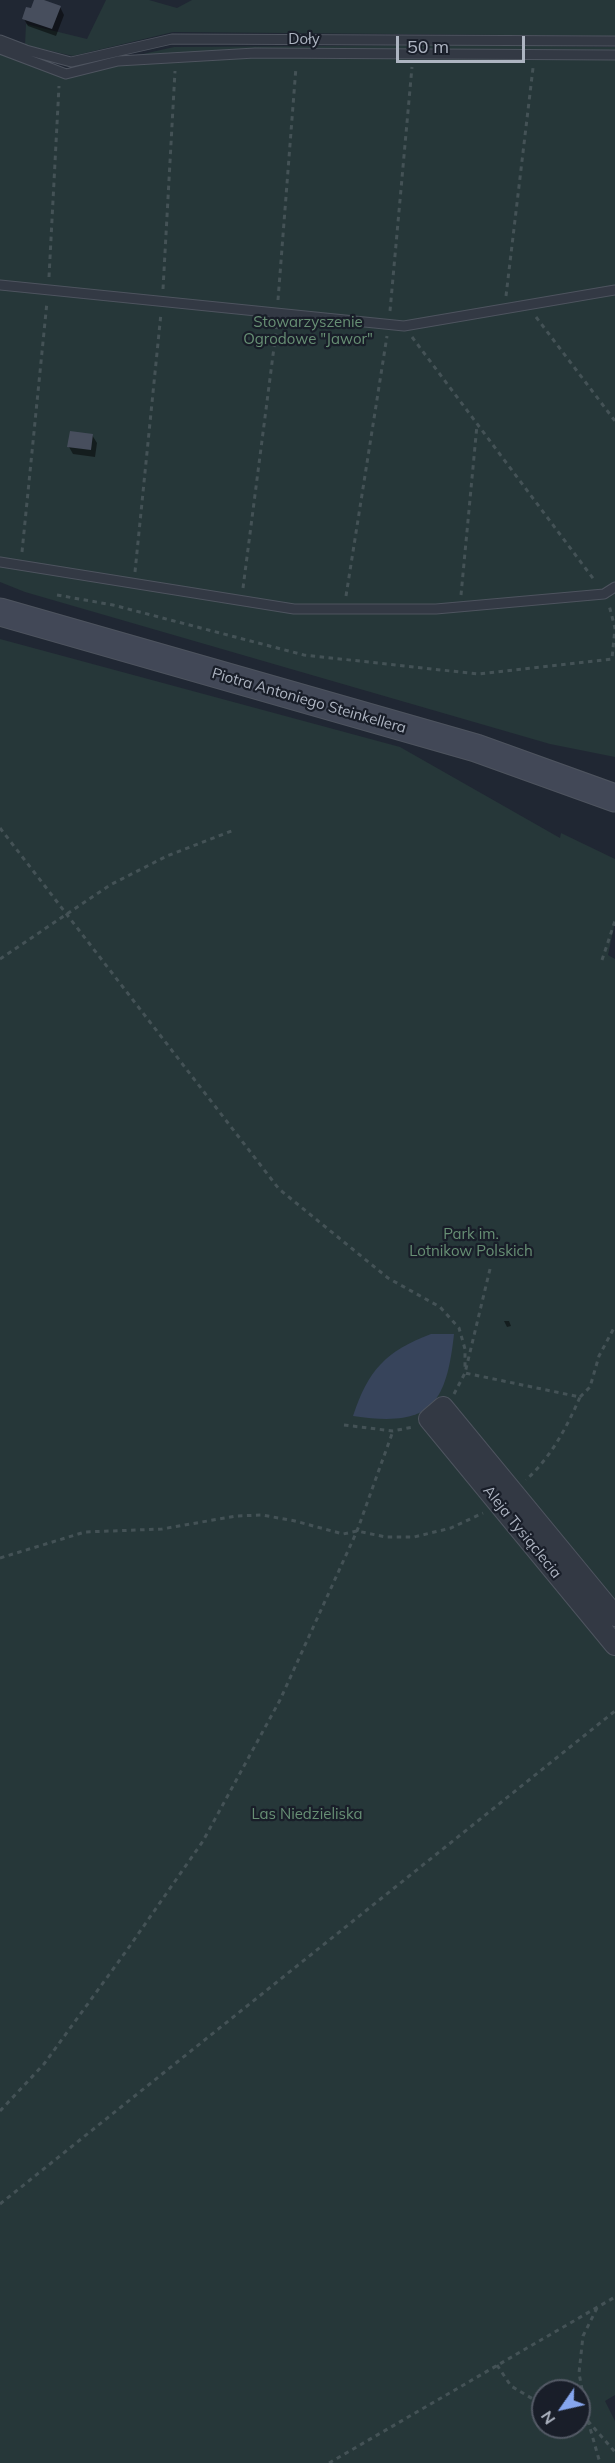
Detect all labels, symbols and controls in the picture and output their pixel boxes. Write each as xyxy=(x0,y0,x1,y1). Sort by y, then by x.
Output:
scale bar xyxy=(399,24,528,62)
street label: Doły xyxy=(288,30,320,48)
text: 50 m xyxy=(407,35,449,58)
park label: Stowarzyszenie Ogrodowe "Jawor" xyxy=(243,313,373,348)
street label: Piotra Antoniego Steinkellera xyxy=(210,665,408,737)
park label: Park im. Lotnikow Polskich xyxy=(409,1225,533,1260)
street label: Aleja Tysiąclecia xyxy=(479,1482,565,1582)
park label: Las Niedzieliska xyxy=(251,1805,363,1823)
north arrow xyxy=(531,2379,591,2439)
text: N xyxy=(536,2407,559,2429)

